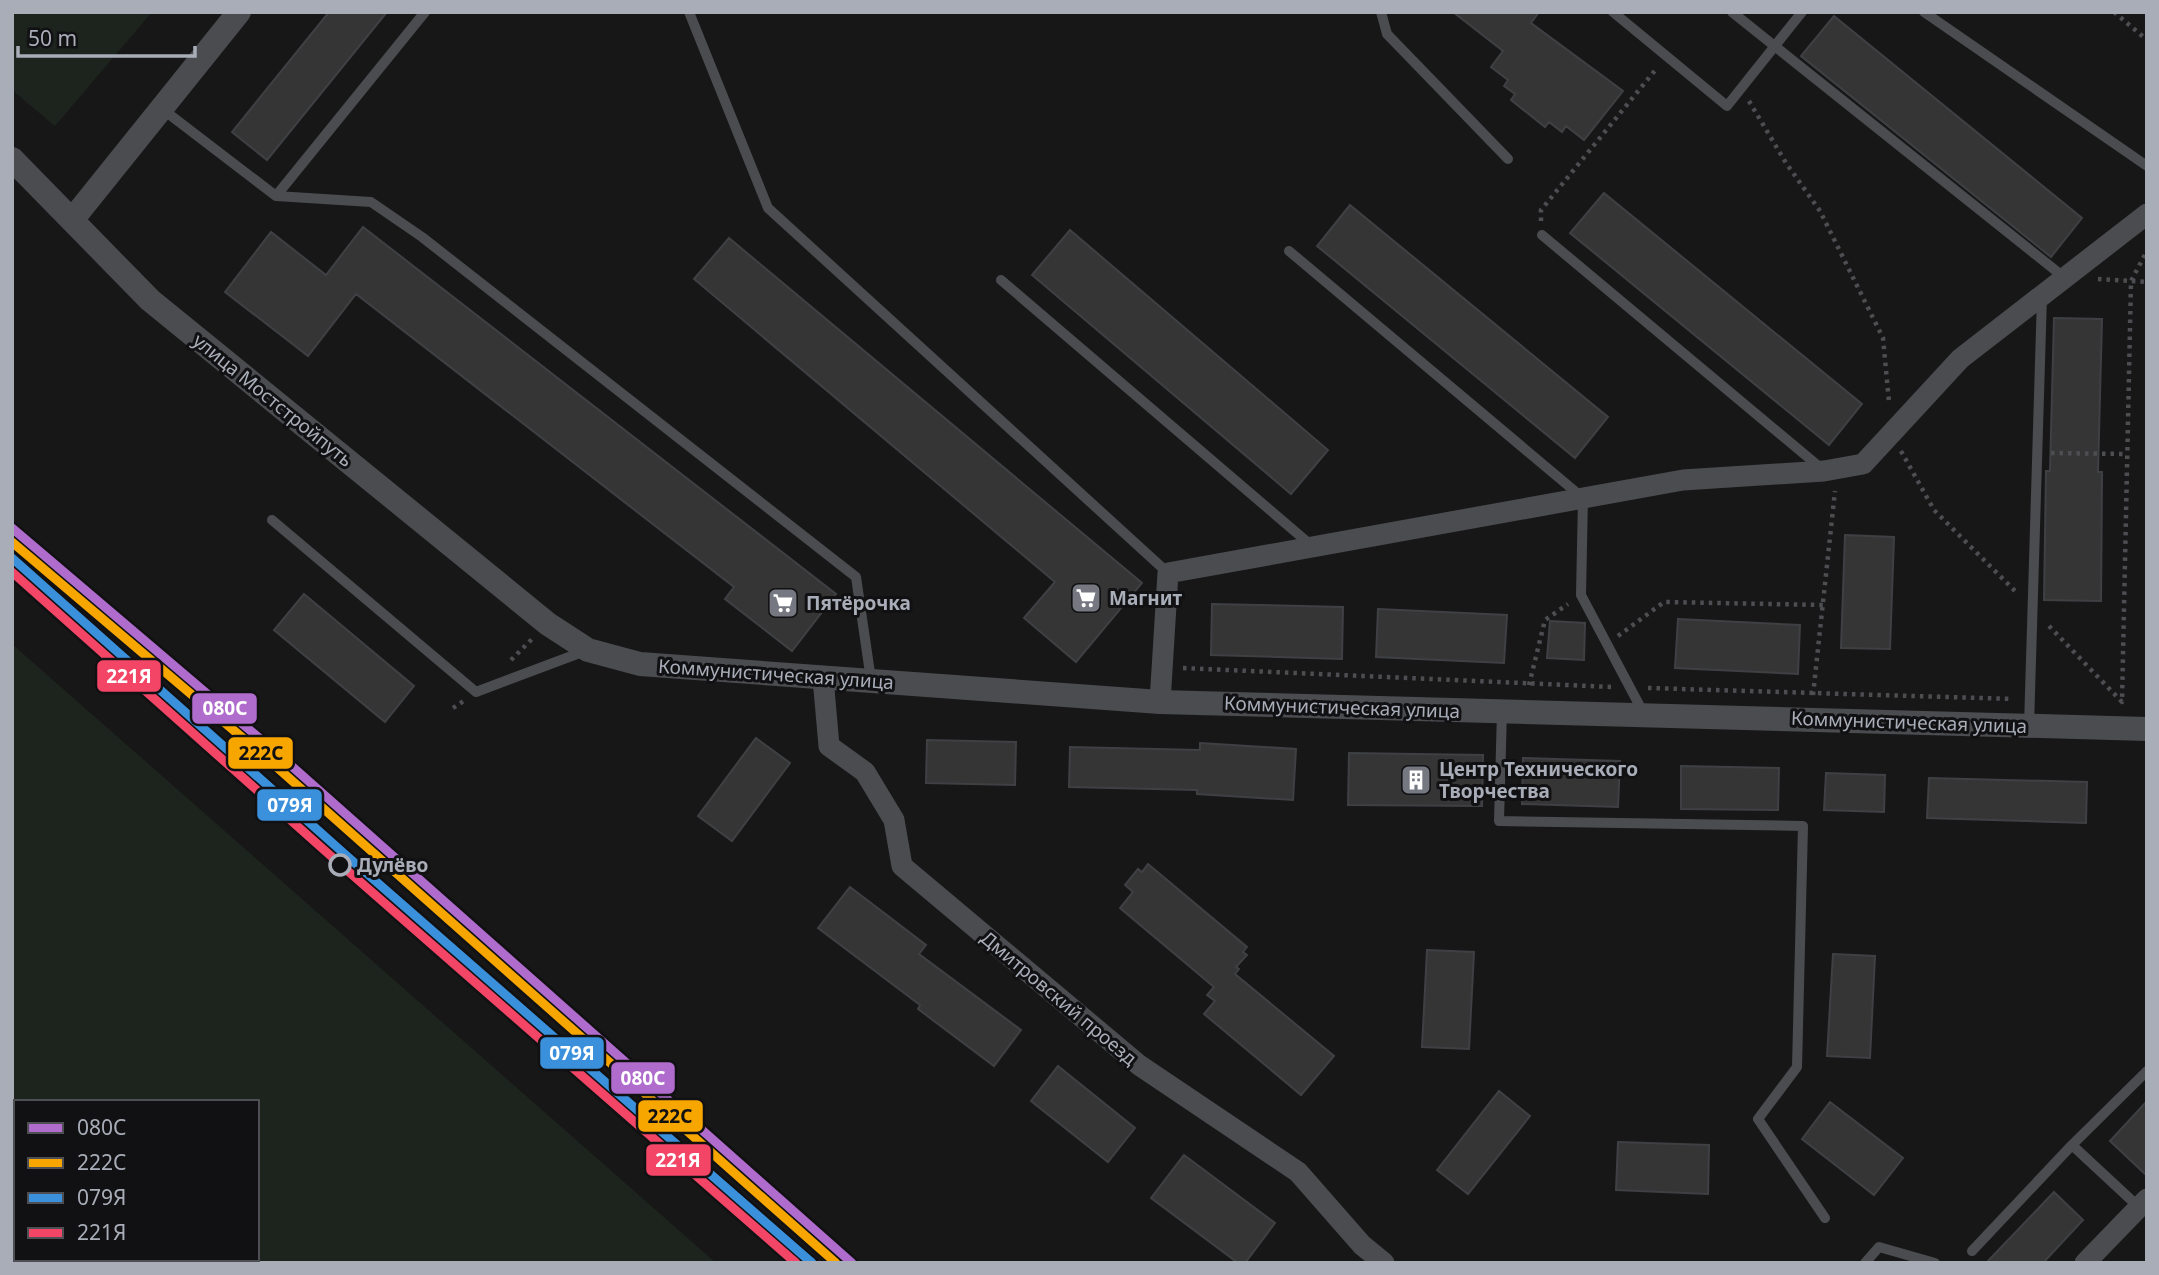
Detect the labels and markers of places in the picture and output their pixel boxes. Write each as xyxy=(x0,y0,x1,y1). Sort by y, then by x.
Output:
supermarket icon: Магнит xyxy=(1069,581,1103,615)
place label: Магнит xyxy=(1109,585,1183,611)
supermarket icon: Пятёрочка xyxy=(766,586,800,620)
place label: Пятёрочка xyxy=(806,590,911,616)
place label: Центр Технического Творчества xyxy=(1439,756,1638,804)
building icon: Центр Технического Творчества xyxy=(1399,763,1433,797)
place label: Дулёво xyxy=(357,852,428,878)
marker: Дулёво xyxy=(329,854,351,876)

